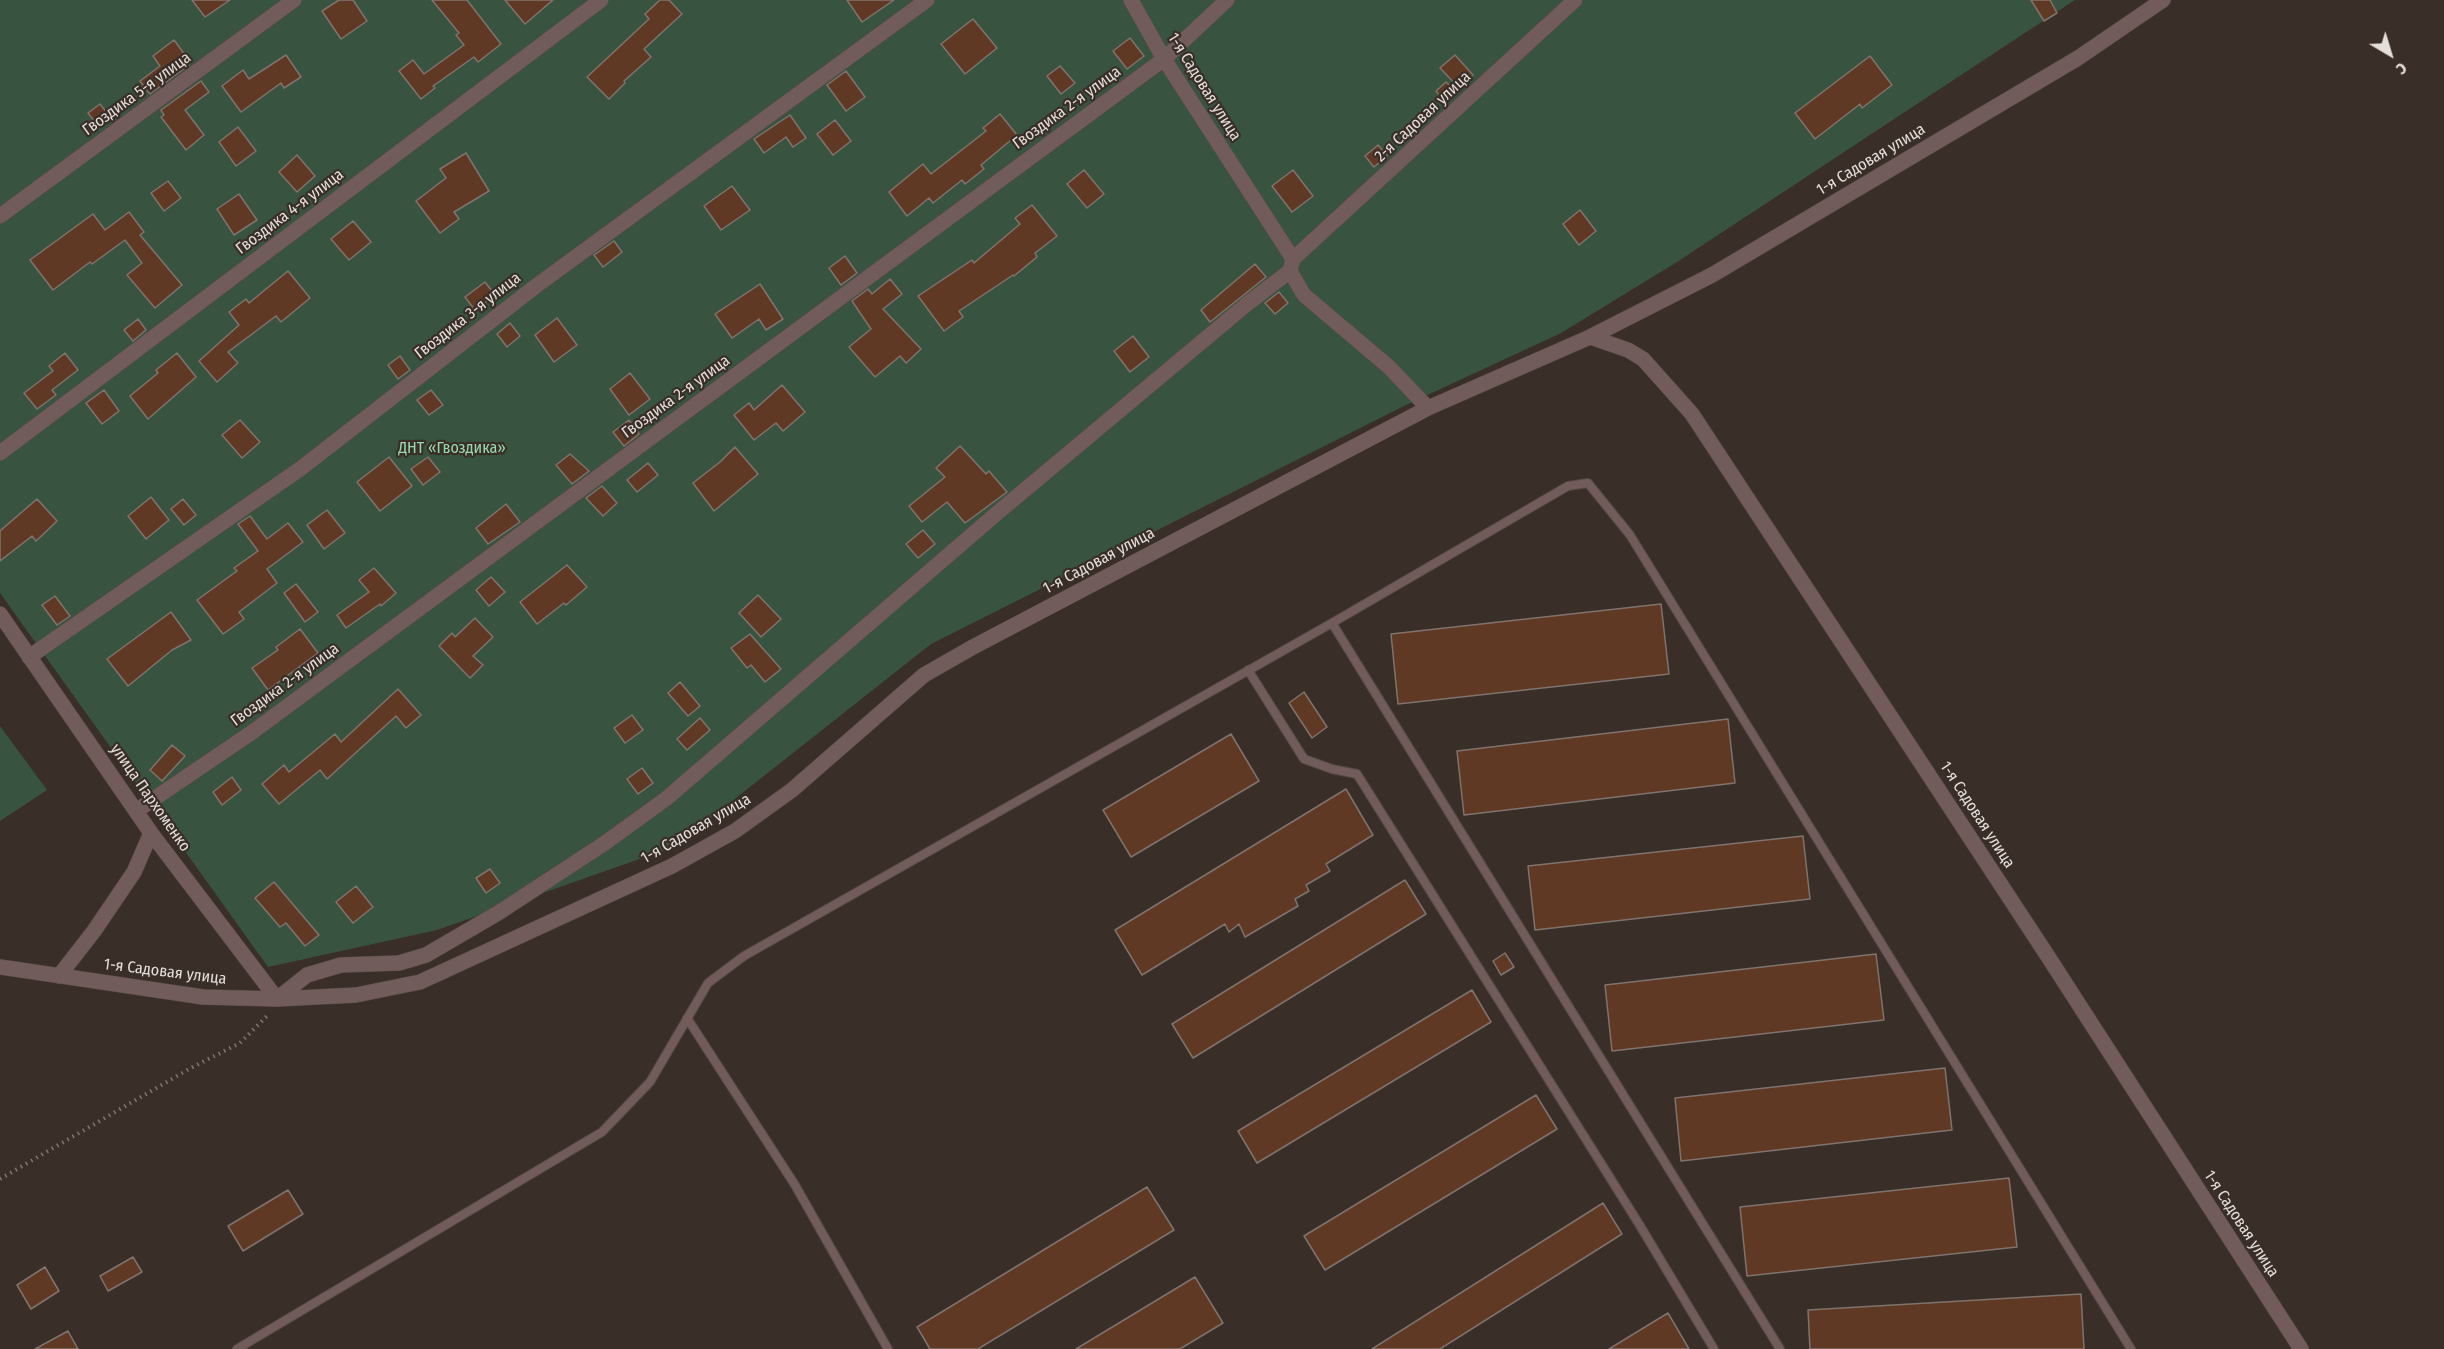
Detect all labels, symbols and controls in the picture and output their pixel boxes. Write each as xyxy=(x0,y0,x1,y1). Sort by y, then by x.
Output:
north arrow xyxy=(2360,24,2420,84)
street label: 1-я Садовая улица xyxy=(1163,30,1245,144)
street label: Гвоздика 5-я улица xyxy=(79,48,195,140)
text: С xyxy=(2392,59,2411,79)
street label: Гвоздика 2-я улица xyxy=(1009,62,1125,154)
street label: 2-я Садовая улица xyxy=(1371,68,1475,166)
street label: 1-я Садовая улица xyxy=(1813,120,1929,200)
street label: Гвоздика 4-я улица xyxy=(232,165,348,259)
street label: Гвоздика 3-я улица xyxy=(411,269,525,363)
street label: Гвоздика 2-я улица xyxy=(618,351,734,443)
park label: ДНТ «Гвоздика» xyxy=(398,439,506,459)
street label: 1-я Садовая улица xyxy=(1040,524,1158,598)
street label: Гвоздика 2-я улица xyxy=(227,639,343,731)
street label: улица Пархоменко xyxy=(106,741,194,855)
street label: 1-я Садовая улица xyxy=(1935,758,2019,872)
street label: 1-я Садовая улица xyxy=(638,790,754,868)
street label: 1-я Садовая улица xyxy=(103,955,227,989)
street label: 1-я Садовая улица xyxy=(2199,1167,2283,1281)

